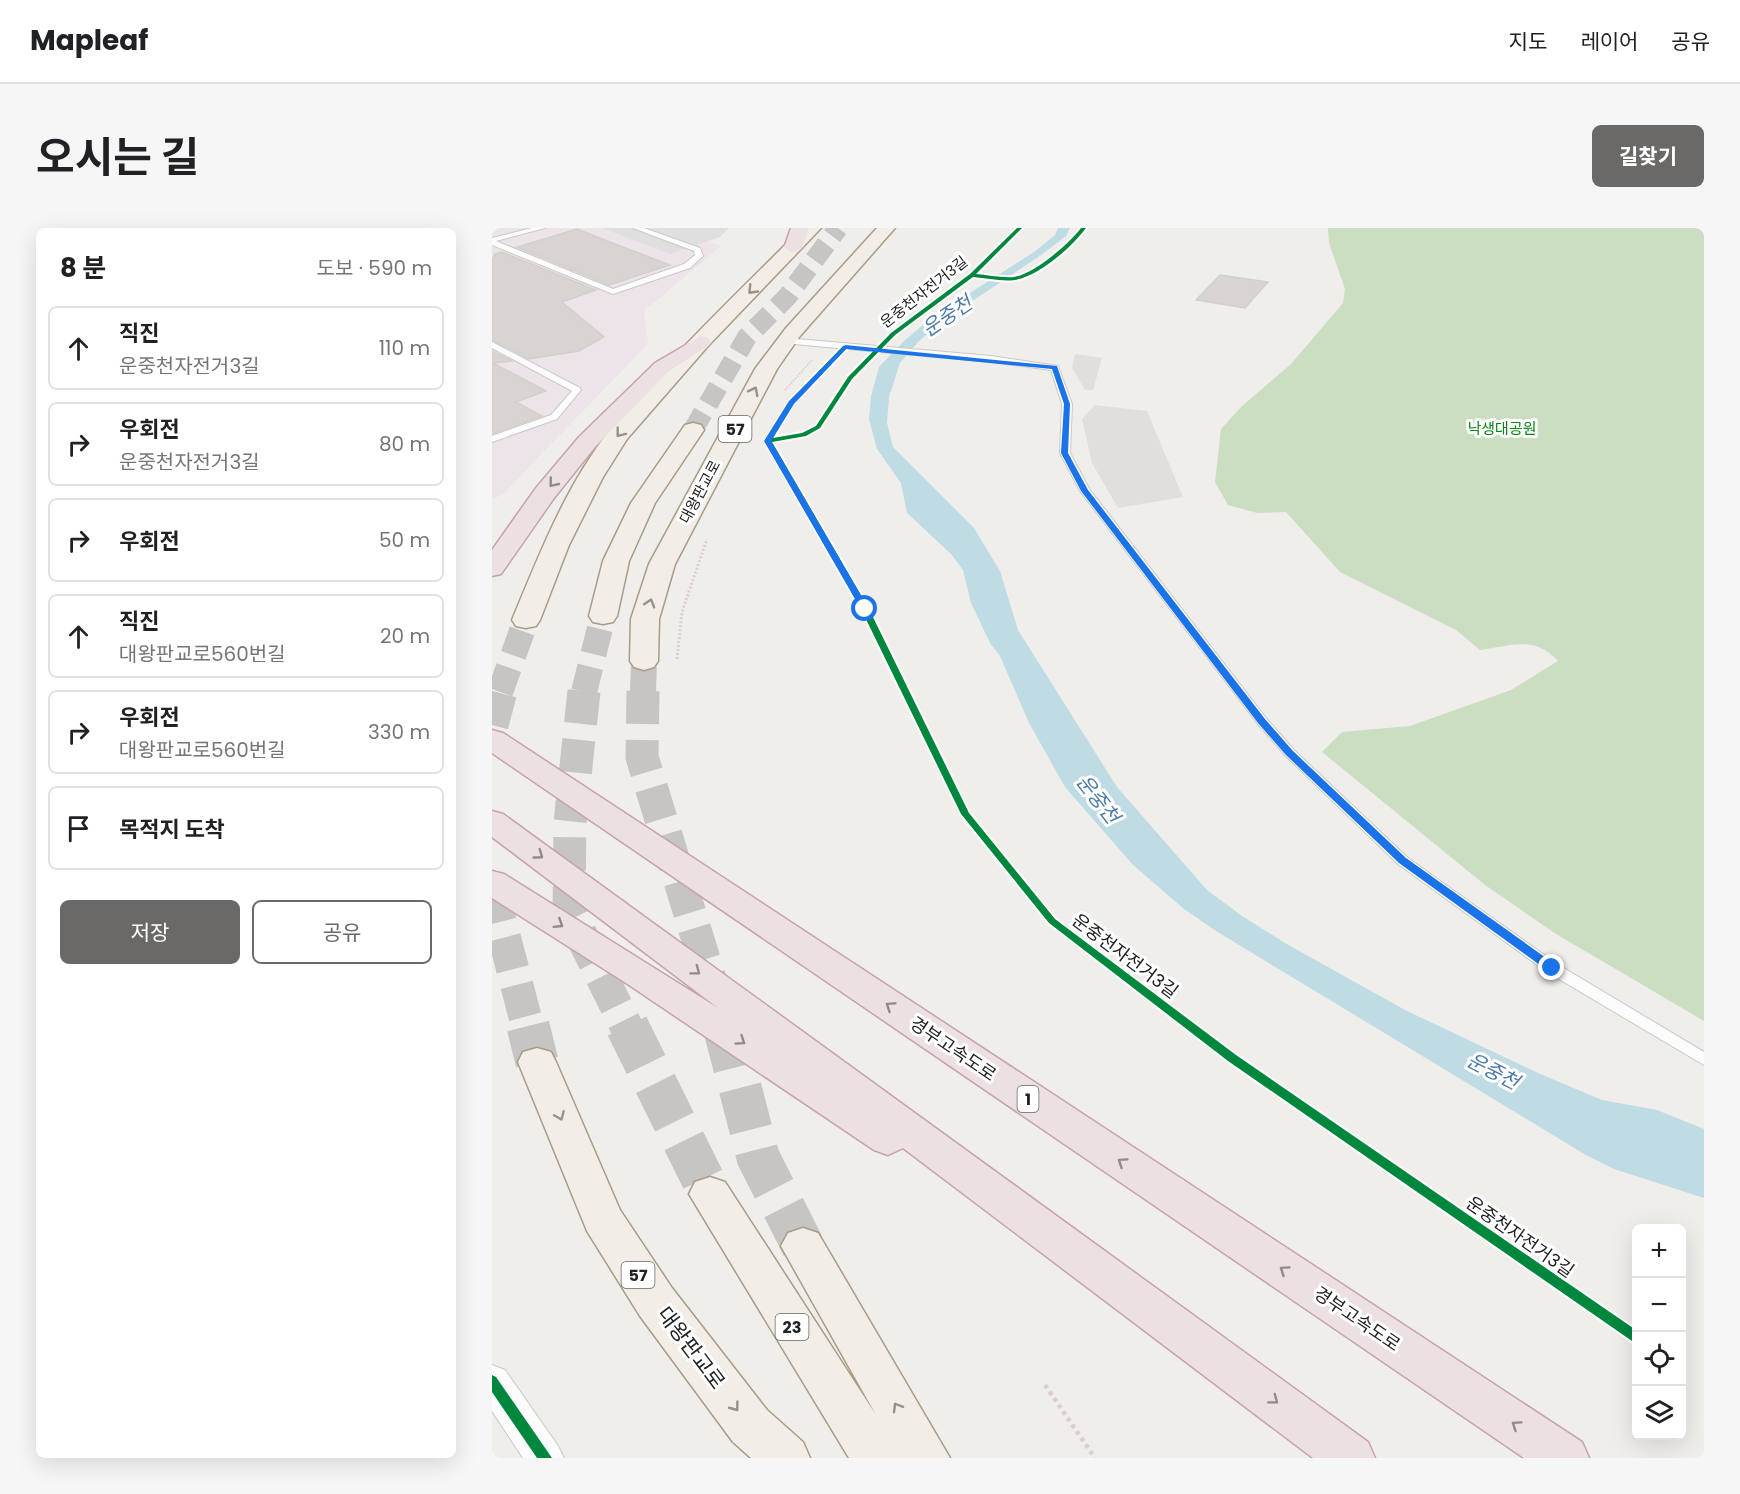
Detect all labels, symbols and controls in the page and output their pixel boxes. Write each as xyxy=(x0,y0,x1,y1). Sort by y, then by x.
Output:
text: Mapleaf xyxy=(30,21,148,60)
text: 지도 xyxy=(1509,27,1547,56)
text: 레이어 xyxy=(1580,27,1638,56)
text: 공유 xyxy=(1671,27,1710,56)
button: 길찾기 xyxy=(1592,125,1704,187)
text: 오시는 길 xyxy=(36,128,199,187)
text: 8 분 xyxy=(60,250,106,286)
street label: 운중천자전거3길 xyxy=(877,252,971,332)
text: 도보 · 590 m xyxy=(317,254,432,282)
one-way arrow xyxy=(749,283,760,294)
water label: 운중천 xyxy=(917,291,977,341)
text: 직진 xyxy=(119,318,159,349)
icon: ahead xyxy=(62,332,95,365)
text: 110 m xyxy=(379,334,430,362)
text: 운중천자전거3길 xyxy=(119,352,260,380)
one-way arrow xyxy=(747,386,759,397)
text: 우회전 xyxy=(119,414,180,445)
road number: 57 xyxy=(718,416,752,442)
park label: 낙생대공원 xyxy=(1467,418,1537,439)
one-way arrow xyxy=(616,427,627,438)
icon: right xyxy=(62,428,95,461)
text: 80 m xyxy=(379,430,430,458)
text: 운중천자전거3길 xyxy=(119,448,260,476)
street label: 대왕판교로 xyxy=(674,456,725,527)
one-way arrow xyxy=(550,476,561,487)
icon: right xyxy=(62,524,95,557)
text: 우회전 xyxy=(119,526,180,557)
text: 50 m xyxy=(379,526,430,554)
route start xyxy=(851,595,877,621)
one-way arrow xyxy=(643,598,655,609)
text: 직진 xyxy=(119,606,159,637)
icon: ahead xyxy=(62,620,95,653)
text: 20 m xyxy=(380,622,430,650)
text: 대왕판교로560번길 xyxy=(119,640,286,668)
text: 우회전 xyxy=(119,702,180,733)
icon: right xyxy=(62,716,95,749)
text: 330 m xyxy=(368,718,430,746)
text: 대왕판교로560번길 xyxy=(119,736,286,764)
water label: 운중천 xyxy=(1070,769,1128,831)
icon: arrive xyxy=(62,812,95,845)
text: 목적지 도착 xyxy=(119,814,225,845)
one-way arrow xyxy=(533,848,544,859)
button: 저장 xyxy=(60,900,240,964)
button: 공유 xyxy=(252,900,432,964)
street label: 운중천자전거3길 xyxy=(1067,908,1183,1004)
one-way arrow xyxy=(553,917,564,928)
route end xyxy=(1538,954,1564,980)
one-way arrow xyxy=(689,964,700,975)
one-way arrow xyxy=(886,1002,897,1013)
street label: 경부고속도로 xyxy=(905,1010,1001,1087)
one-way arrow xyxy=(734,1034,745,1045)
water label: 운중천 xyxy=(1462,1046,1526,1097)
road number: 1 xyxy=(1018,1086,1038,1112)
one-way arrow xyxy=(552,1110,564,1121)
one-way arrow xyxy=(1118,1157,1128,1169)
street label: 운중천자전거3길 xyxy=(1461,1190,1579,1283)
map controls xyxy=(1632,1224,1686,1440)
button: + xyxy=(1632,1224,1686,1278)
road number: 57 xyxy=(622,1262,654,1288)
one-way arrow xyxy=(1280,1266,1291,1277)
button: − xyxy=(1632,1278,1686,1332)
street label: 경부고속도로 xyxy=(1309,1280,1405,1357)
street label: 대왕판교로 xyxy=(651,1300,732,1395)
road number: 23 xyxy=(776,1314,808,1340)
button: locate xyxy=(1632,1332,1686,1386)
button: layers xyxy=(1632,1386,1686,1440)
one-way arrow xyxy=(1268,1393,1279,1404)
one-way arrow xyxy=(728,1401,739,1412)
one-way arrow xyxy=(893,1403,904,1413)
one-way arrow xyxy=(1512,1421,1522,1433)

